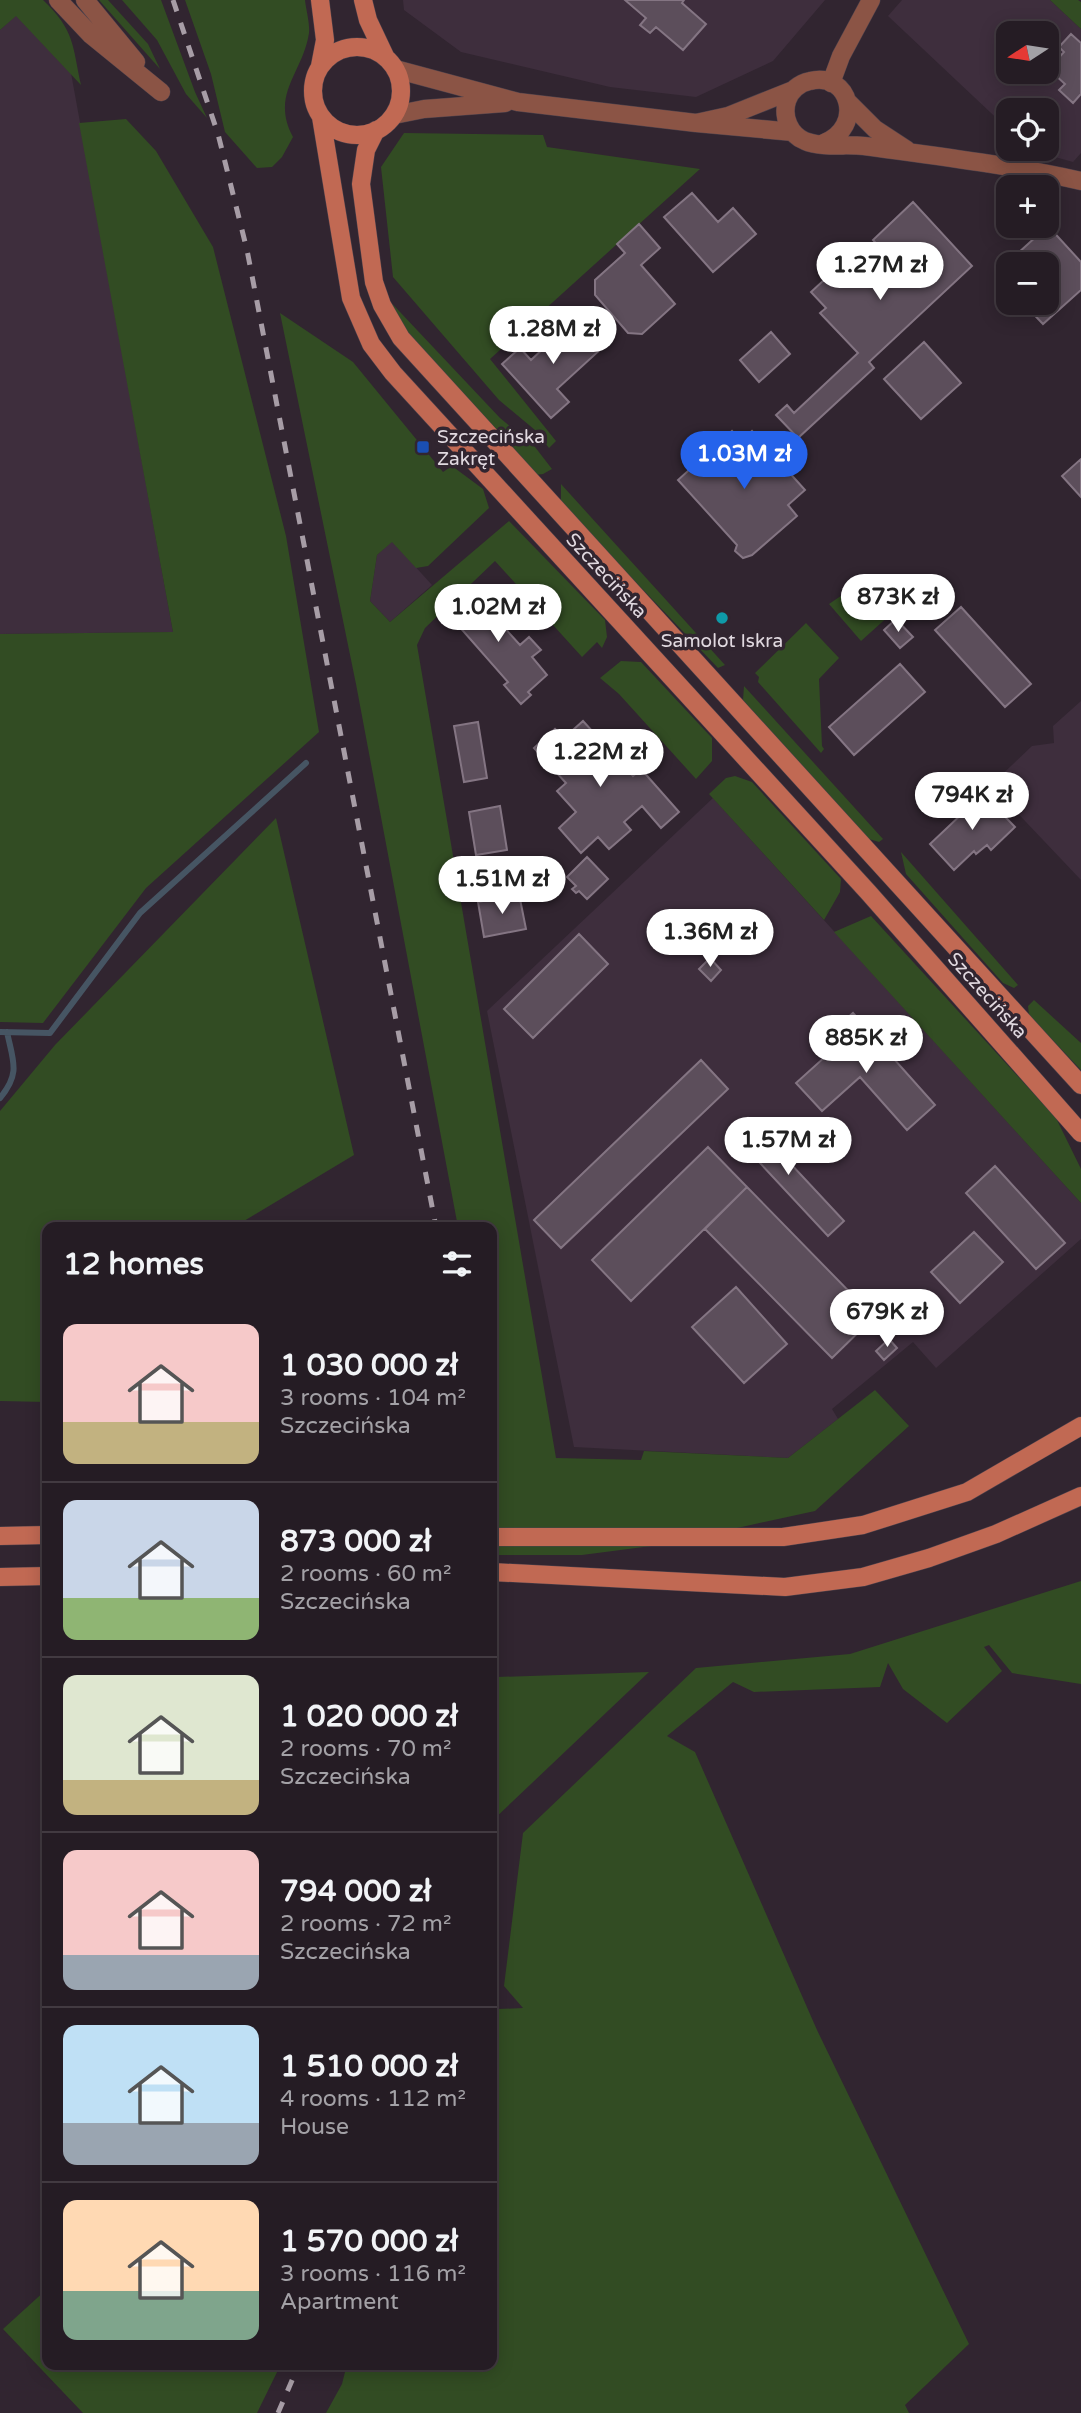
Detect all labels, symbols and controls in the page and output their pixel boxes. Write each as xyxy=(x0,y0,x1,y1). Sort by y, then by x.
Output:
north arrow xyxy=(996,21,1059,84)
map controls xyxy=(996,21,1059,315)
button: locate xyxy=(996,98,1059,161)
button: + xyxy=(996,175,1059,238)
pin: 1.27M zł xyxy=(808,243,952,302)
text: 1.27M zł xyxy=(833,251,927,279)
button: − xyxy=(996,252,1059,315)
pin: 1.28M zł xyxy=(481,306,625,366)
text: 1.28M zł xyxy=(506,315,600,343)
place label: Szczecińska Zakręt xyxy=(437,426,545,470)
pin: 1.03M zł xyxy=(672,432,816,491)
marker: Szczecińska Zakręt xyxy=(415,439,431,455)
text: 1.03M zł xyxy=(697,440,791,468)
street label: Szczecińska xyxy=(561,529,651,623)
pin: 873K zł xyxy=(833,574,963,634)
text: 873K zł xyxy=(857,583,939,611)
pin: 1.02M zł xyxy=(426,584,570,644)
text: 1.02M zł xyxy=(451,593,545,621)
marker: Samolot Iskra xyxy=(714,610,730,626)
place label: Samolot Iskra xyxy=(661,630,783,652)
pin: 1.22M zł xyxy=(528,730,672,789)
text: 1.22M zł xyxy=(553,738,647,766)
pin: 794K zł xyxy=(907,772,1037,832)
text: 794K zł xyxy=(931,781,1013,809)
pin: 1.51M zł xyxy=(430,856,574,916)
text: 1.51M zł xyxy=(455,865,549,893)
pin: 1.36M zł xyxy=(638,909,782,969)
text: 1.36M zł xyxy=(663,918,757,946)
street label: Szczecińska xyxy=(943,948,1032,1043)
pin: 885K zł xyxy=(801,1016,931,1075)
text: 885K zł xyxy=(825,1024,907,1052)
pin: 1.57M zł xyxy=(716,1118,860,1177)
text: 1.57M zł xyxy=(741,1126,835,1154)
icon: filters xyxy=(438,1245,476,1283)
text: 12 homes xyxy=(63,1246,204,1283)
pin: 679K zł xyxy=(822,1290,952,1349)
text: 679K zł xyxy=(846,1298,928,1326)
text: 1 030 000 zł xyxy=(280,1347,458,1384)
icon: home xyxy=(119,1352,203,1436)
text: 3 rooms · 104 m² xyxy=(280,1384,466,1412)
text: Szczecińska xyxy=(280,1412,411,1440)
text: 873 000 zł xyxy=(280,1523,431,1560)
icon: home xyxy=(119,1528,203,1612)
text: 2 rooms · 60 m² xyxy=(280,1560,451,1588)
text: Szczecińska xyxy=(280,1588,411,1616)
text: 1 020 000 zł xyxy=(280,1698,458,1735)
icon: home xyxy=(119,1703,203,1787)
text: 2 rooms · 70 m² xyxy=(280,1735,451,1763)
text: Szczecińska xyxy=(280,1763,411,1791)
text: 794 000 zł xyxy=(280,1873,431,1910)
icon: home xyxy=(119,1878,203,1962)
text: 2 rooms · 72 m² xyxy=(280,1910,451,1938)
text: Szczecińska xyxy=(280,1938,411,1966)
text: 1 510 000 zł xyxy=(280,2048,458,2085)
icon: home xyxy=(119,2053,203,2137)
text: 4 rooms · 112 m² xyxy=(280,2085,466,2113)
text: House xyxy=(280,2113,349,2141)
text: 1 570 000 zł xyxy=(280,2223,458,2260)
icon: home xyxy=(119,2228,203,2312)
text: 3 rooms · 116 m² xyxy=(280,2260,466,2288)
text: Apartment xyxy=(280,2288,399,2316)

